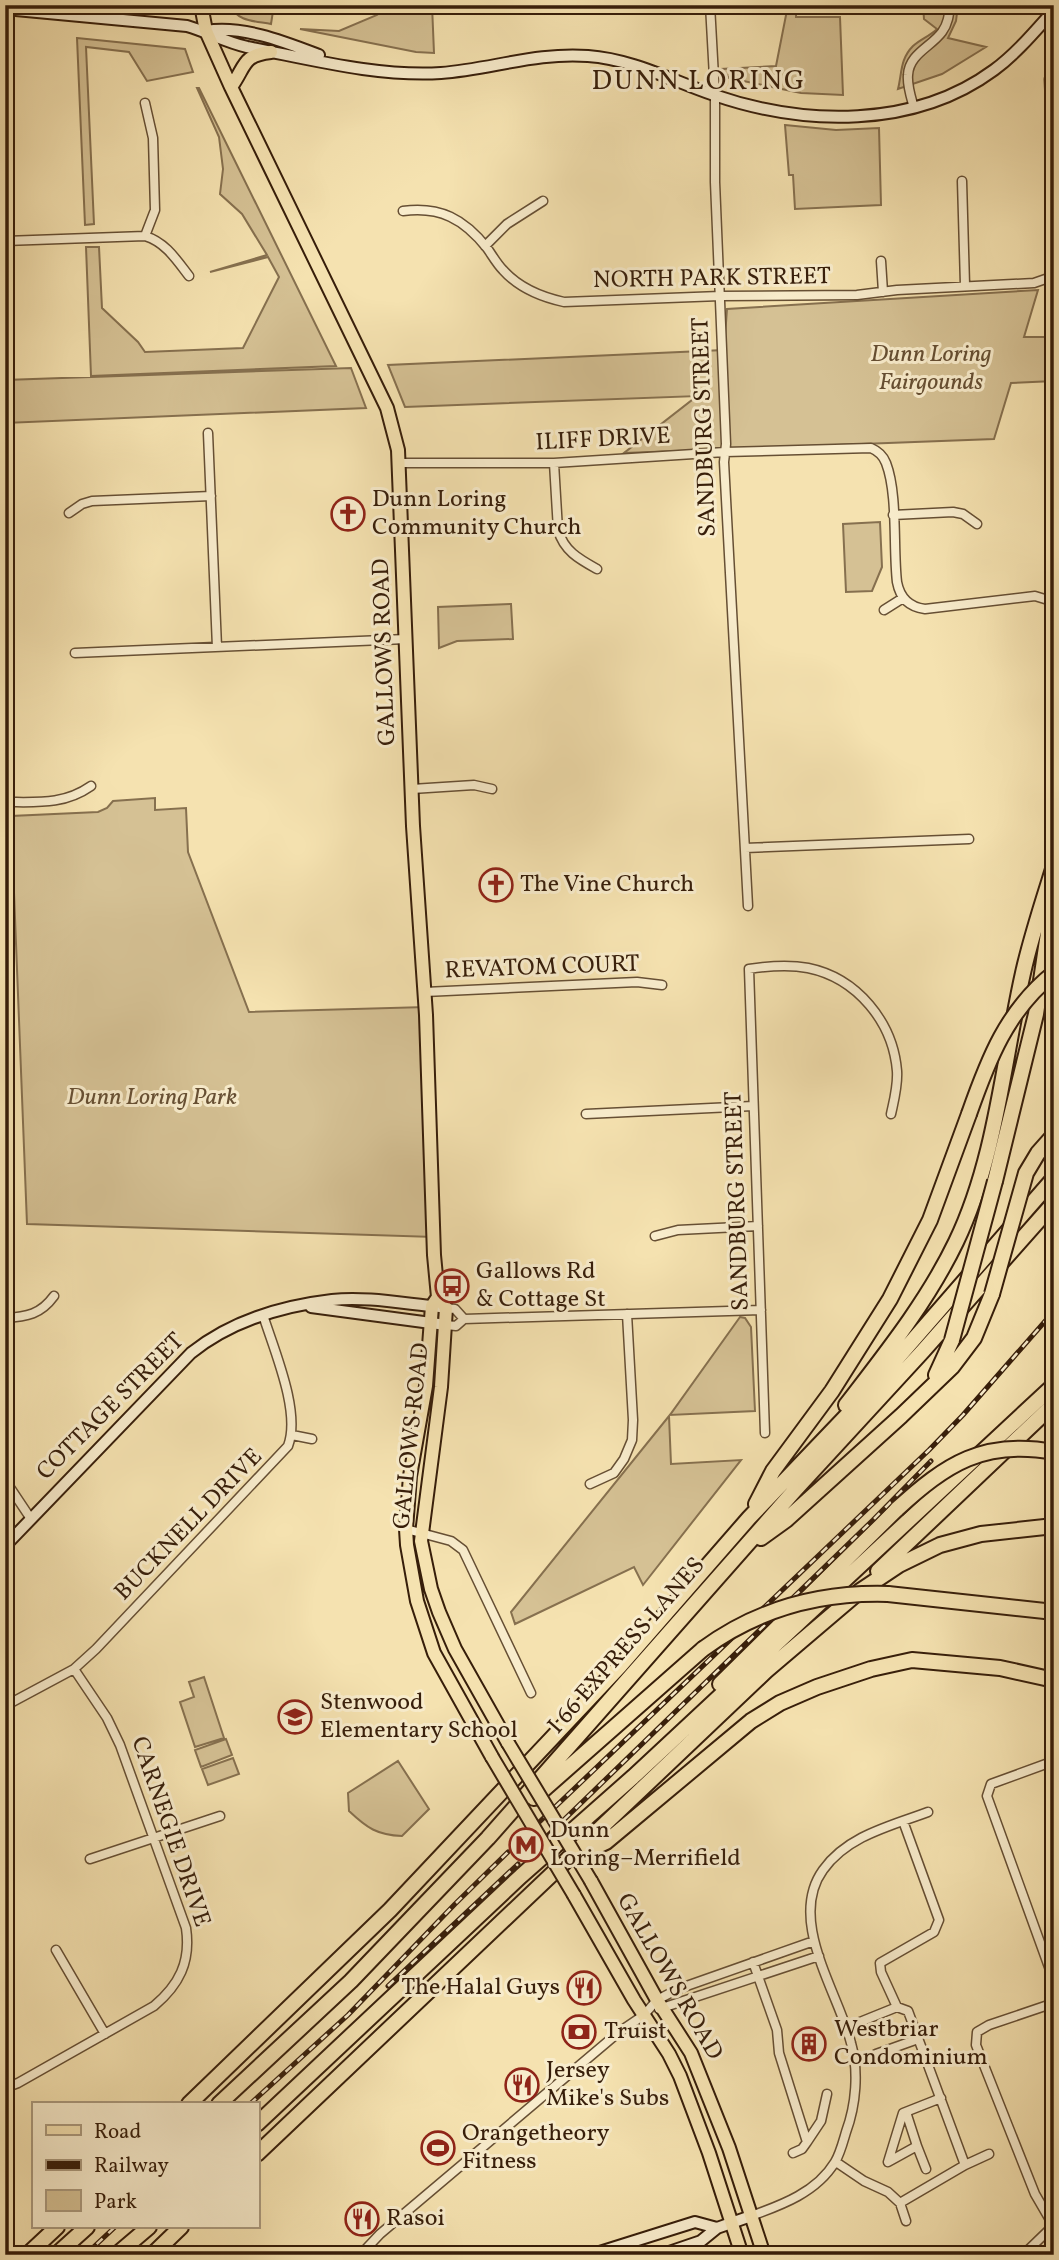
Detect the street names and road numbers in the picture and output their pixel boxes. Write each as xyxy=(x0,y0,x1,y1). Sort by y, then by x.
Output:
street label: NORTH PARK STREET xyxy=(593,260,831,298)
street label: SANDBURG STREET xyxy=(684,317,726,537)
street label: ILIFF DRIVE xyxy=(534,419,672,461)
street label: GALLOWS ROAD xyxy=(365,558,405,746)
street label: REVATOM COURT xyxy=(444,948,640,988)
street label: SANDBURG STREET xyxy=(717,1091,759,1311)
street label: COTTAGE STREET xyxy=(29,1325,193,1489)
street label: GALLOWS ROAD xyxy=(385,1341,439,1531)
street label: BUCKNELL DRIVE xyxy=(107,1441,271,1609)
street label: I 66 EXPRESS LANES xyxy=(540,1550,714,1742)
street label: CARNEGIE DRIVE xyxy=(121,1732,219,1932)
street label: GALLOWS ROAD xyxy=(607,1887,731,2067)

